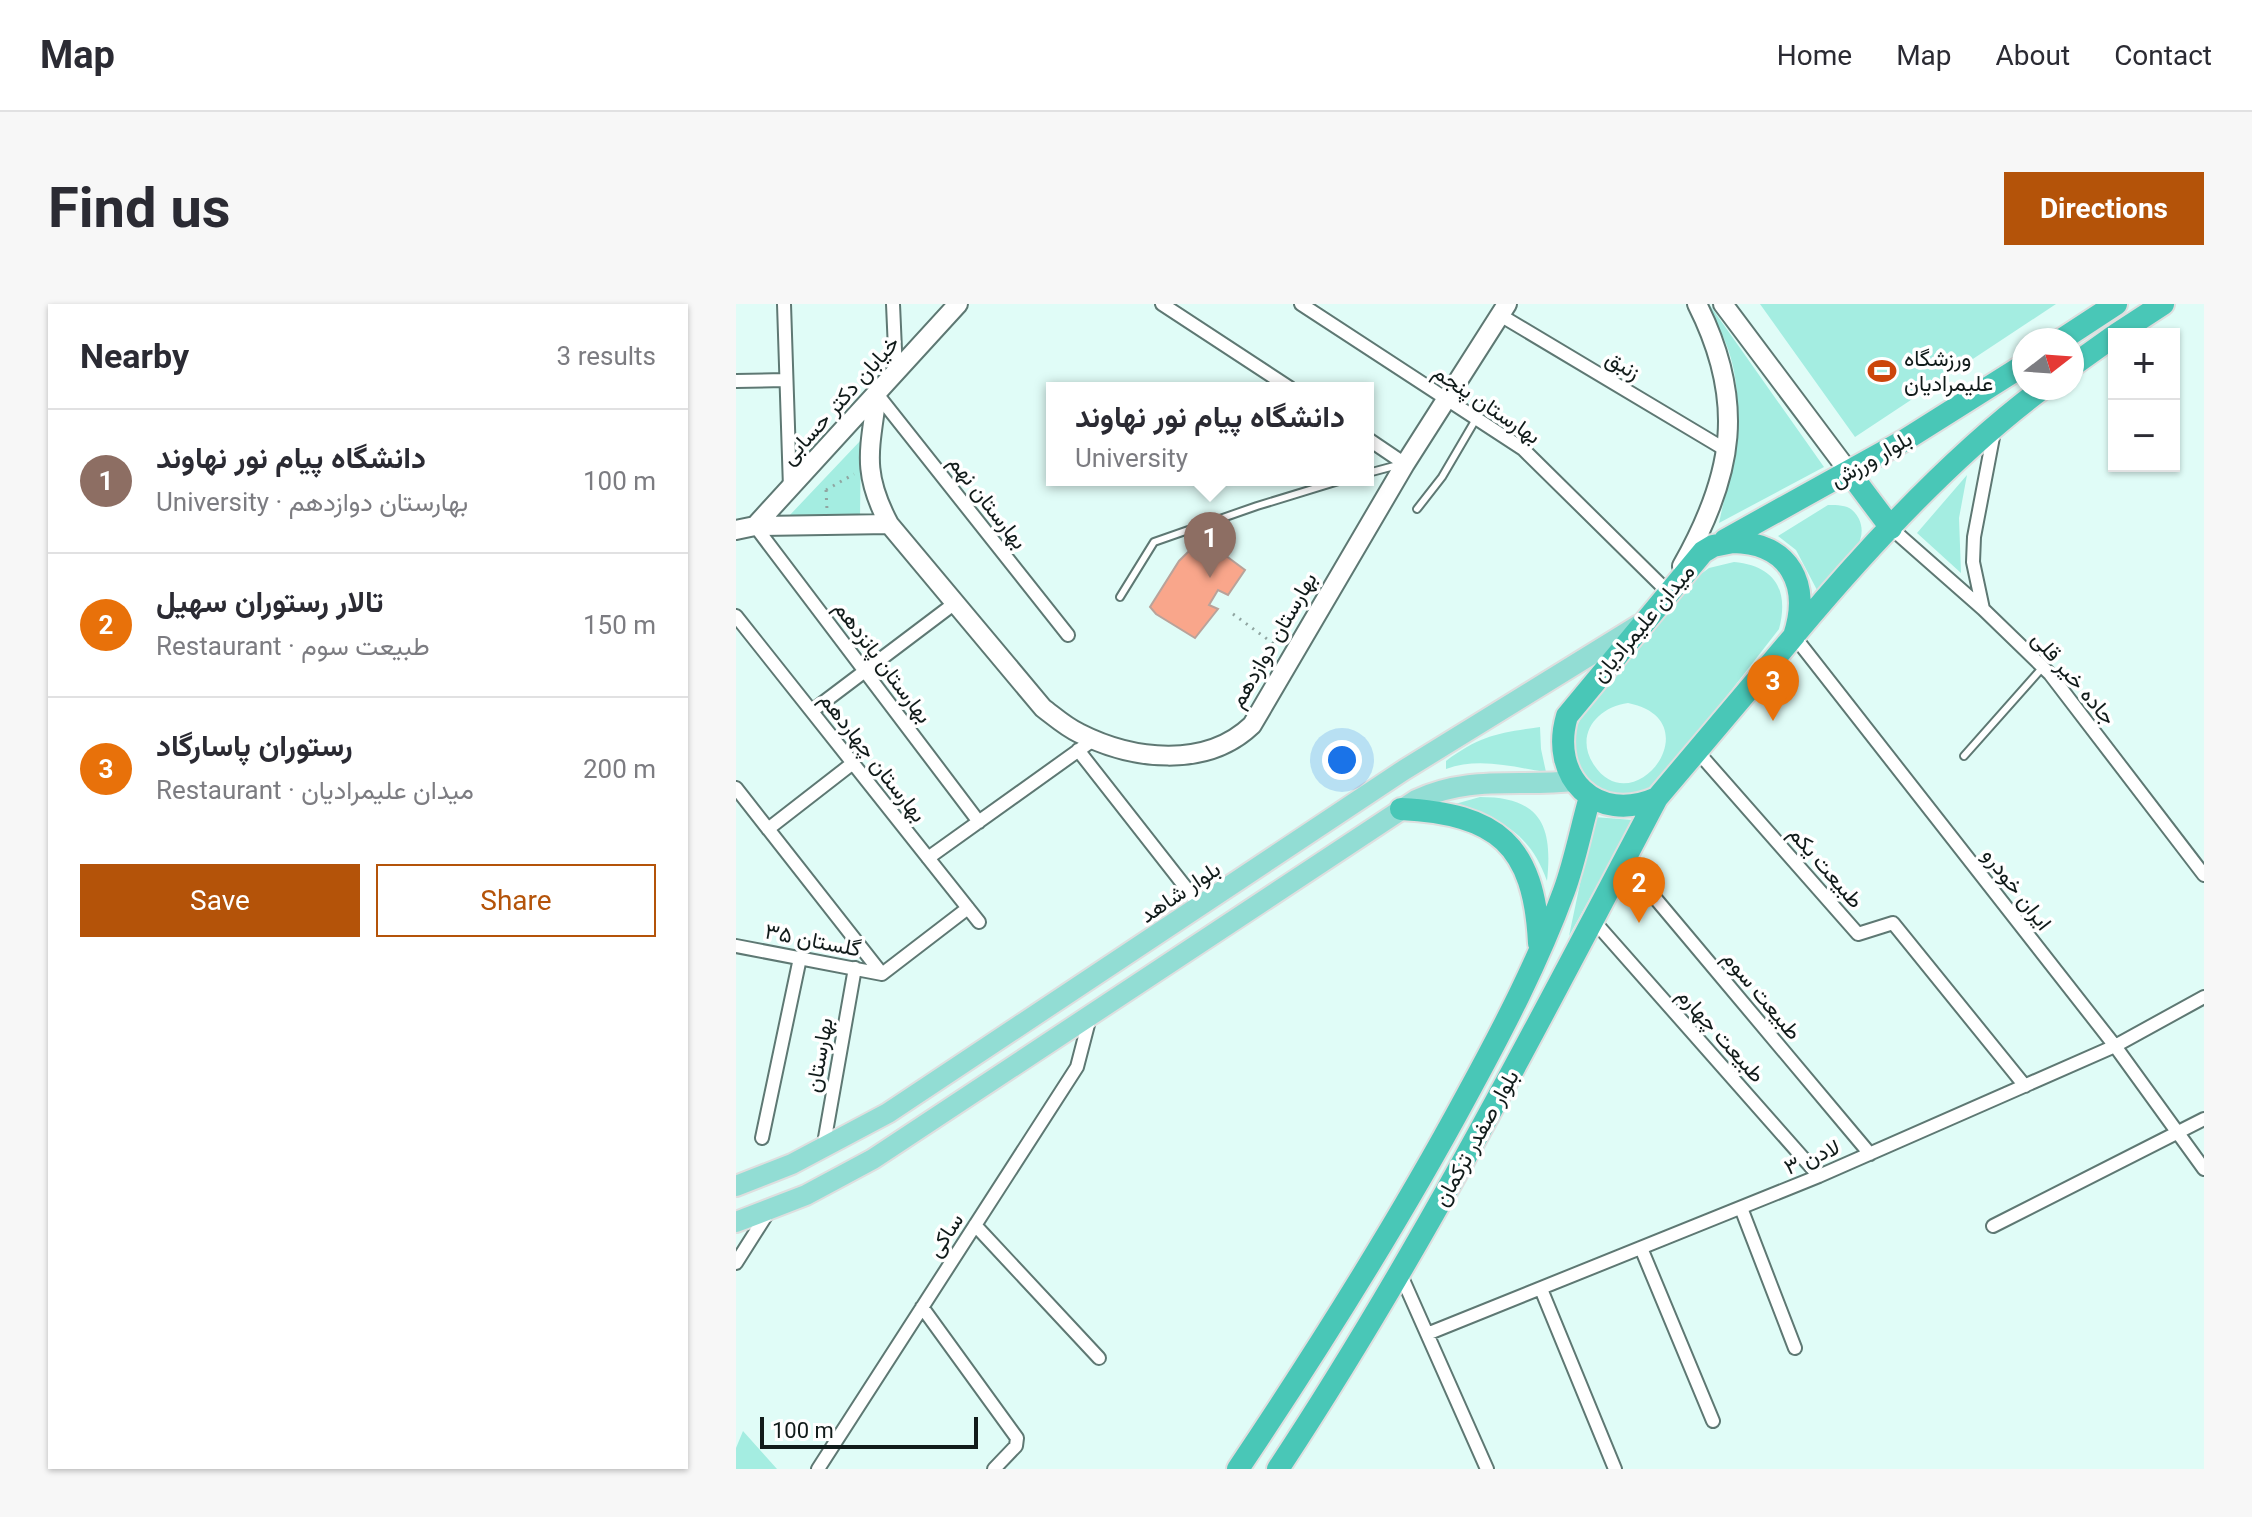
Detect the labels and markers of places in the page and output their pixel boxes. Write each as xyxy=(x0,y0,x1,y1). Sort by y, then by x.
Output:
place label: ورزشگاه علیمرادیان xyxy=(1904,346,1993,397)
sports icon: ورزشگاه علیمرادیان xyxy=(1867,356,1897,386)
pin: 1 xyxy=(1184,512,1236,578)
pin: 3 xyxy=(1747,655,1799,721)
pin: 2 xyxy=(1613,857,1665,923)

